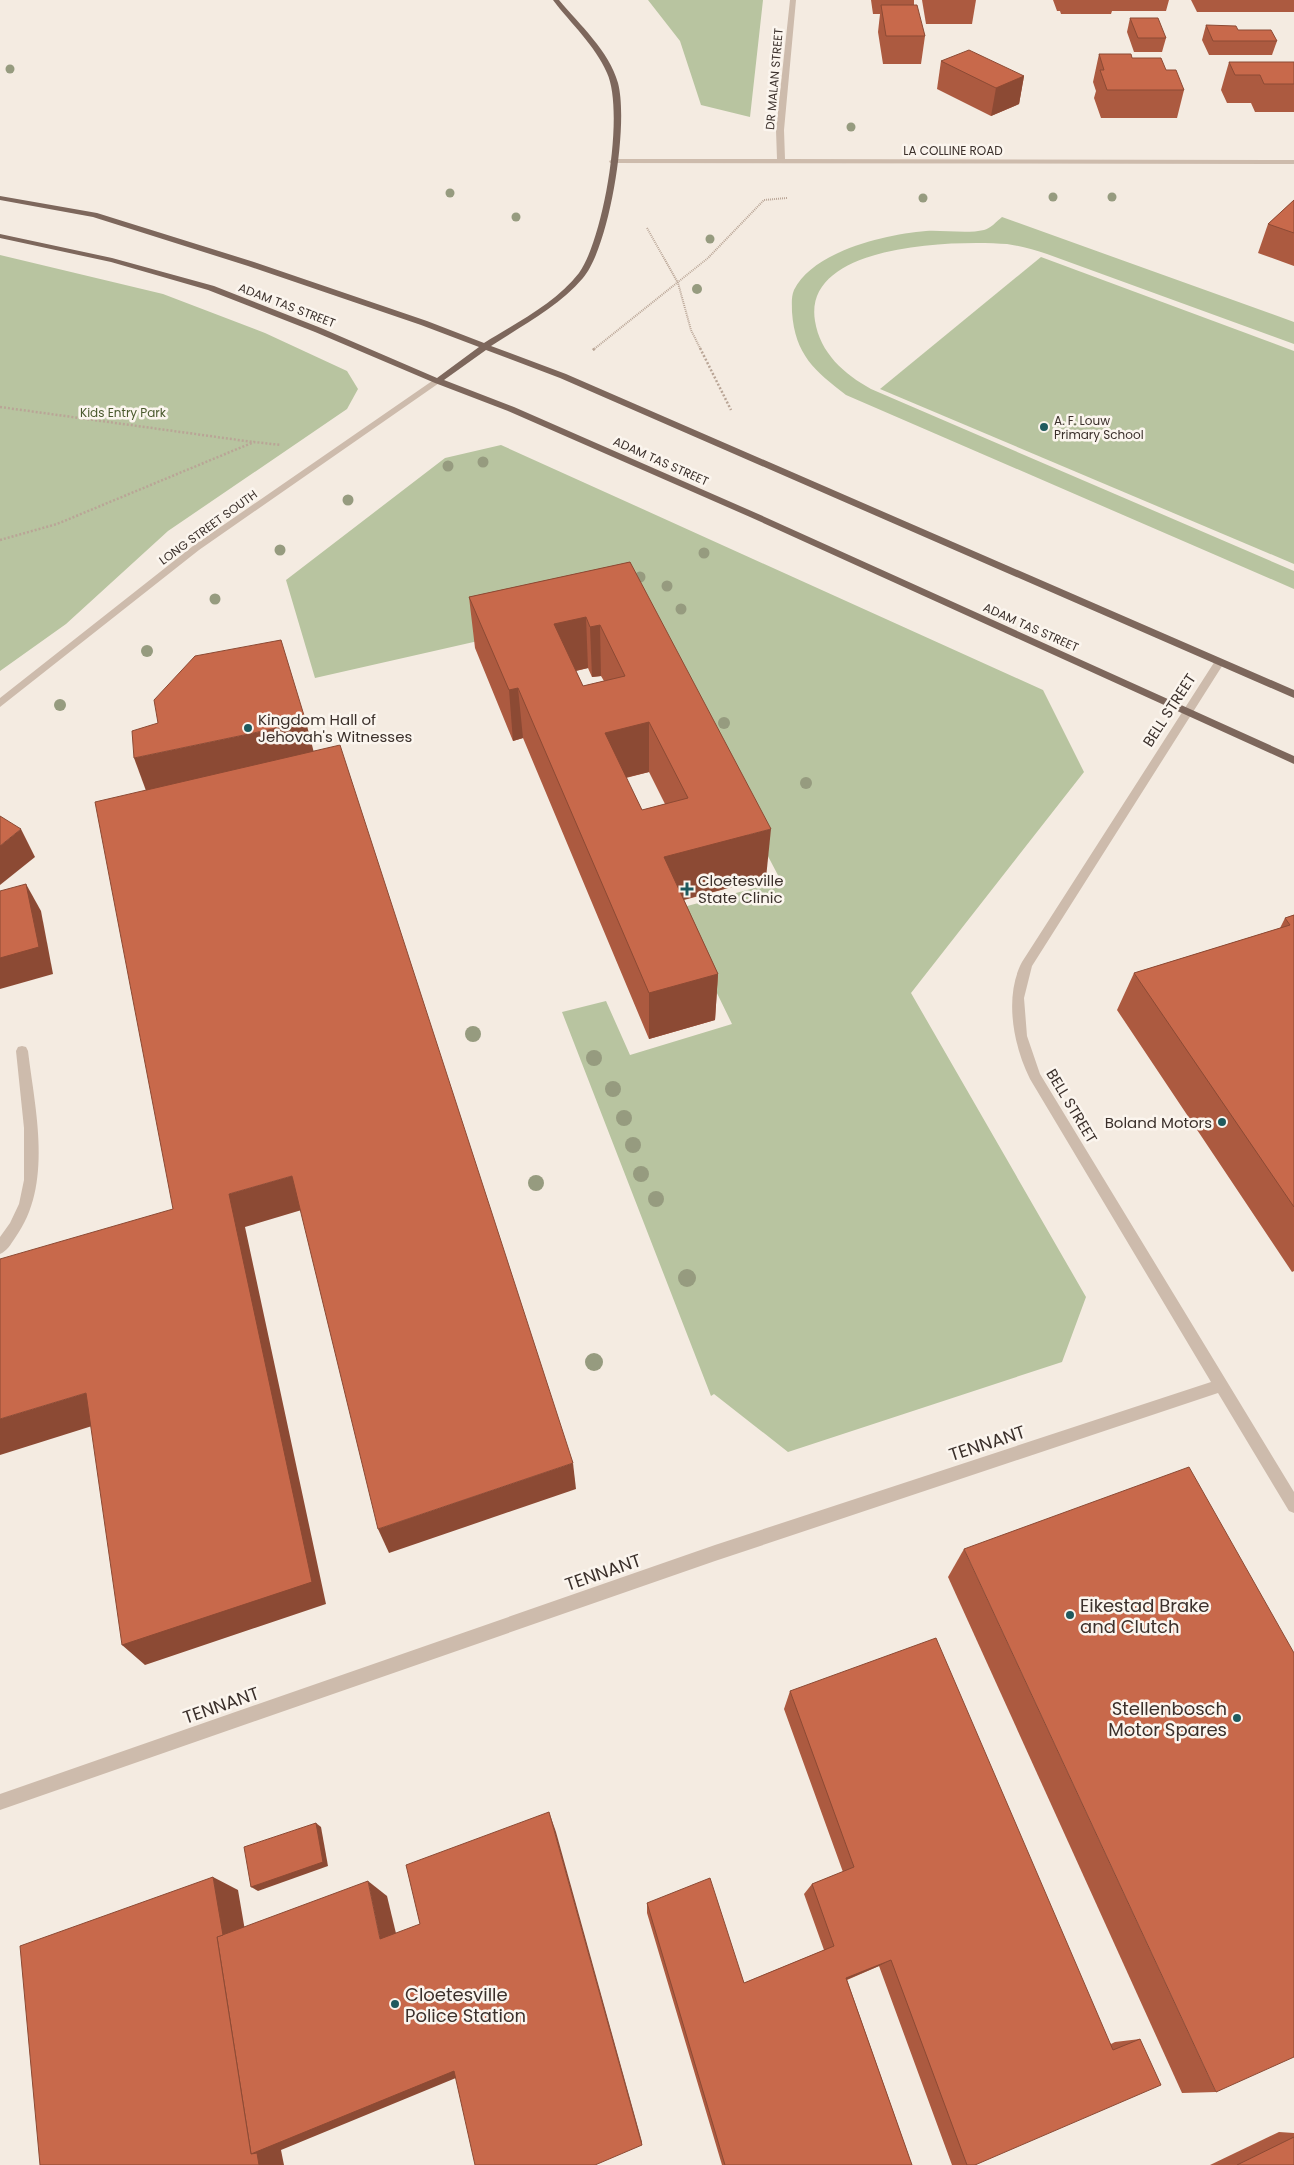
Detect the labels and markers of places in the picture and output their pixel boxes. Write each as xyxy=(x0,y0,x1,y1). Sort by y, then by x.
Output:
place label: A. F. Louw Primary School xyxy=(1054,412,1144,443)
marker: A. F. Louw Primary School xyxy=(1038,421,1050,433)
place label: Kingdom Hall of Jehovah's Witnesses xyxy=(258,709,412,747)
marker: Kingdom Hall of Jehovah's Witnesses xyxy=(242,722,254,734)
place label: Cloetesville State Clinic xyxy=(698,870,784,908)
marker: Cloetesville State Clinic xyxy=(680,882,694,896)
place label: Boland Motors xyxy=(1105,1112,1212,1133)
marker: Boland Motors xyxy=(1216,1116,1228,1128)
place label: Eikestad Brake and Clutch xyxy=(1080,1593,1210,1639)
marker: Eikestad Brake and Clutch xyxy=(1064,1609,1076,1621)
place label: Stellenbosch Motor Spares xyxy=(1108,1696,1227,1742)
marker: Stellenbosch Motor Spares xyxy=(1231,1712,1243,1724)
place label: Cloetesville Police Station xyxy=(405,1982,526,2028)
marker: Cloetesville Police Station xyxy=(389,1998,401,2010)

